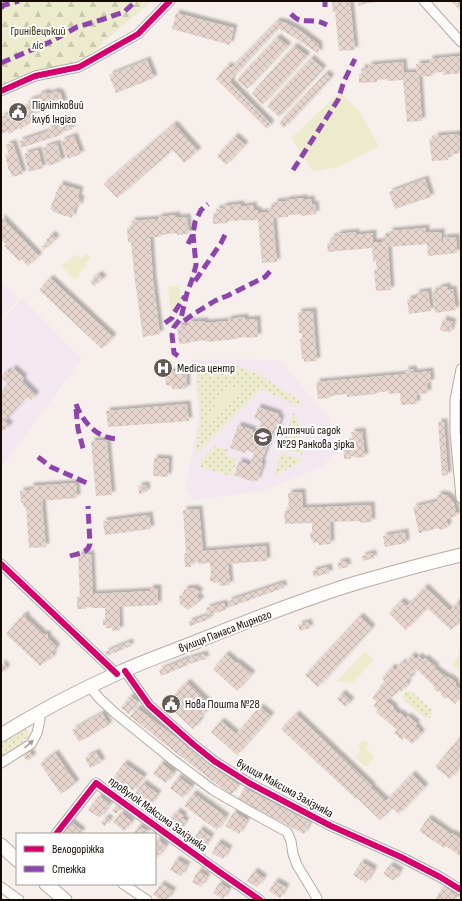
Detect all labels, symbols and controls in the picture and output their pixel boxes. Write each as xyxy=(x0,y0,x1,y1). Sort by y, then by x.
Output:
park label: Гринівецький ліс xyxy=(11,24,65,53)
place label: Підлітковий клуб Індіго xyxy=(32,98,84,127)
public building icon: Підлітковий клуб Індіго xyxy=(7,101,29,123)
hospital icon: Medica центр xyxy=(152,357,174,379)
place label: Medica центр xyxy=(177,361,235,376)
place label: Дитячий садок №29 Ранкова зірка xyxy=(277,423,355,452)
school or university icon: Дитячий садок №29 Ранкова зірка xyxy=(252,426,274,448)
street label: вулиця Панаса Мирного xyxy=(177,607,274,656)
public building icon: Нова Пошта №28 xyxy=(160,693,182,715)
place label: Нова Пошта №28 xyxy=(185,697,260,712)
one-way arrow xyxy=(24,739,34,748)
street label: вулиця Максима Залізняка xyxy=(234,756,336,821)
street label: провулок Максима Залізняка xyxy=(106,774,210,855)
legend xyxy=(16,833,156,885)
text: Велодоріжка xyxy=(52,842,104,857)
text: Стежка xyxy=(52,862,86,877)

